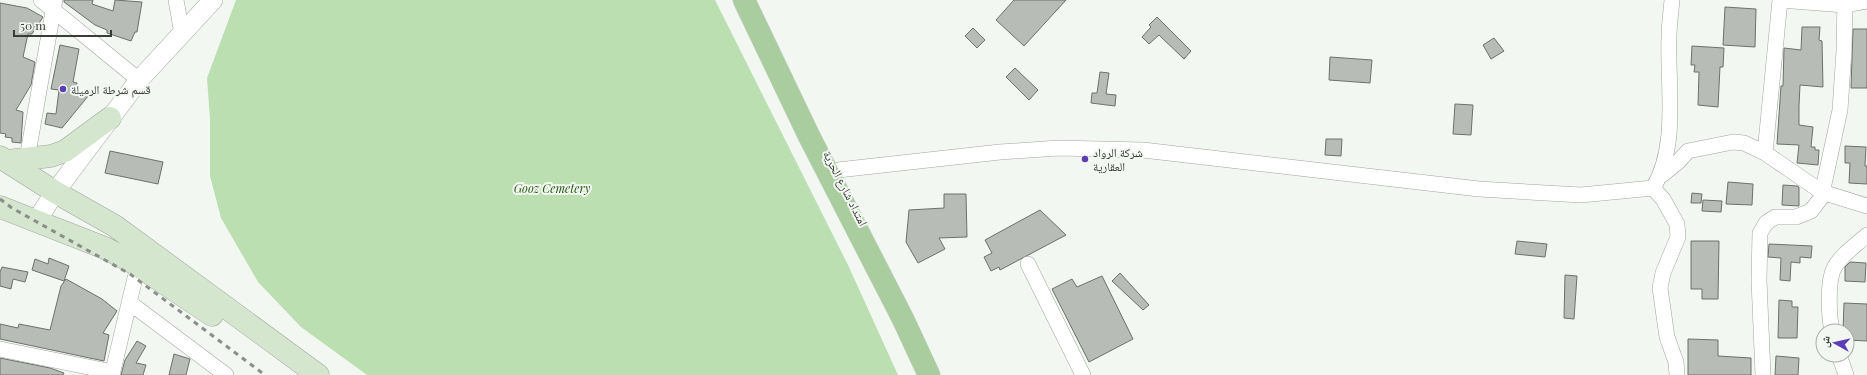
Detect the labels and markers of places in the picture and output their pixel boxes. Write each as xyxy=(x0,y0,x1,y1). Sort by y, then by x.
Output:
place label: قسم شرطة الرميلة xyxy=(71,81,151,98)
marker: قسم شرطة الرميلة xyxy=(58,84,68,94)
place label: شركة الرواد العقارية xyxy=(1093,144,1143,174)
marker: شركة الرواد العقارية xyxy=(1080,154,1090,164)

